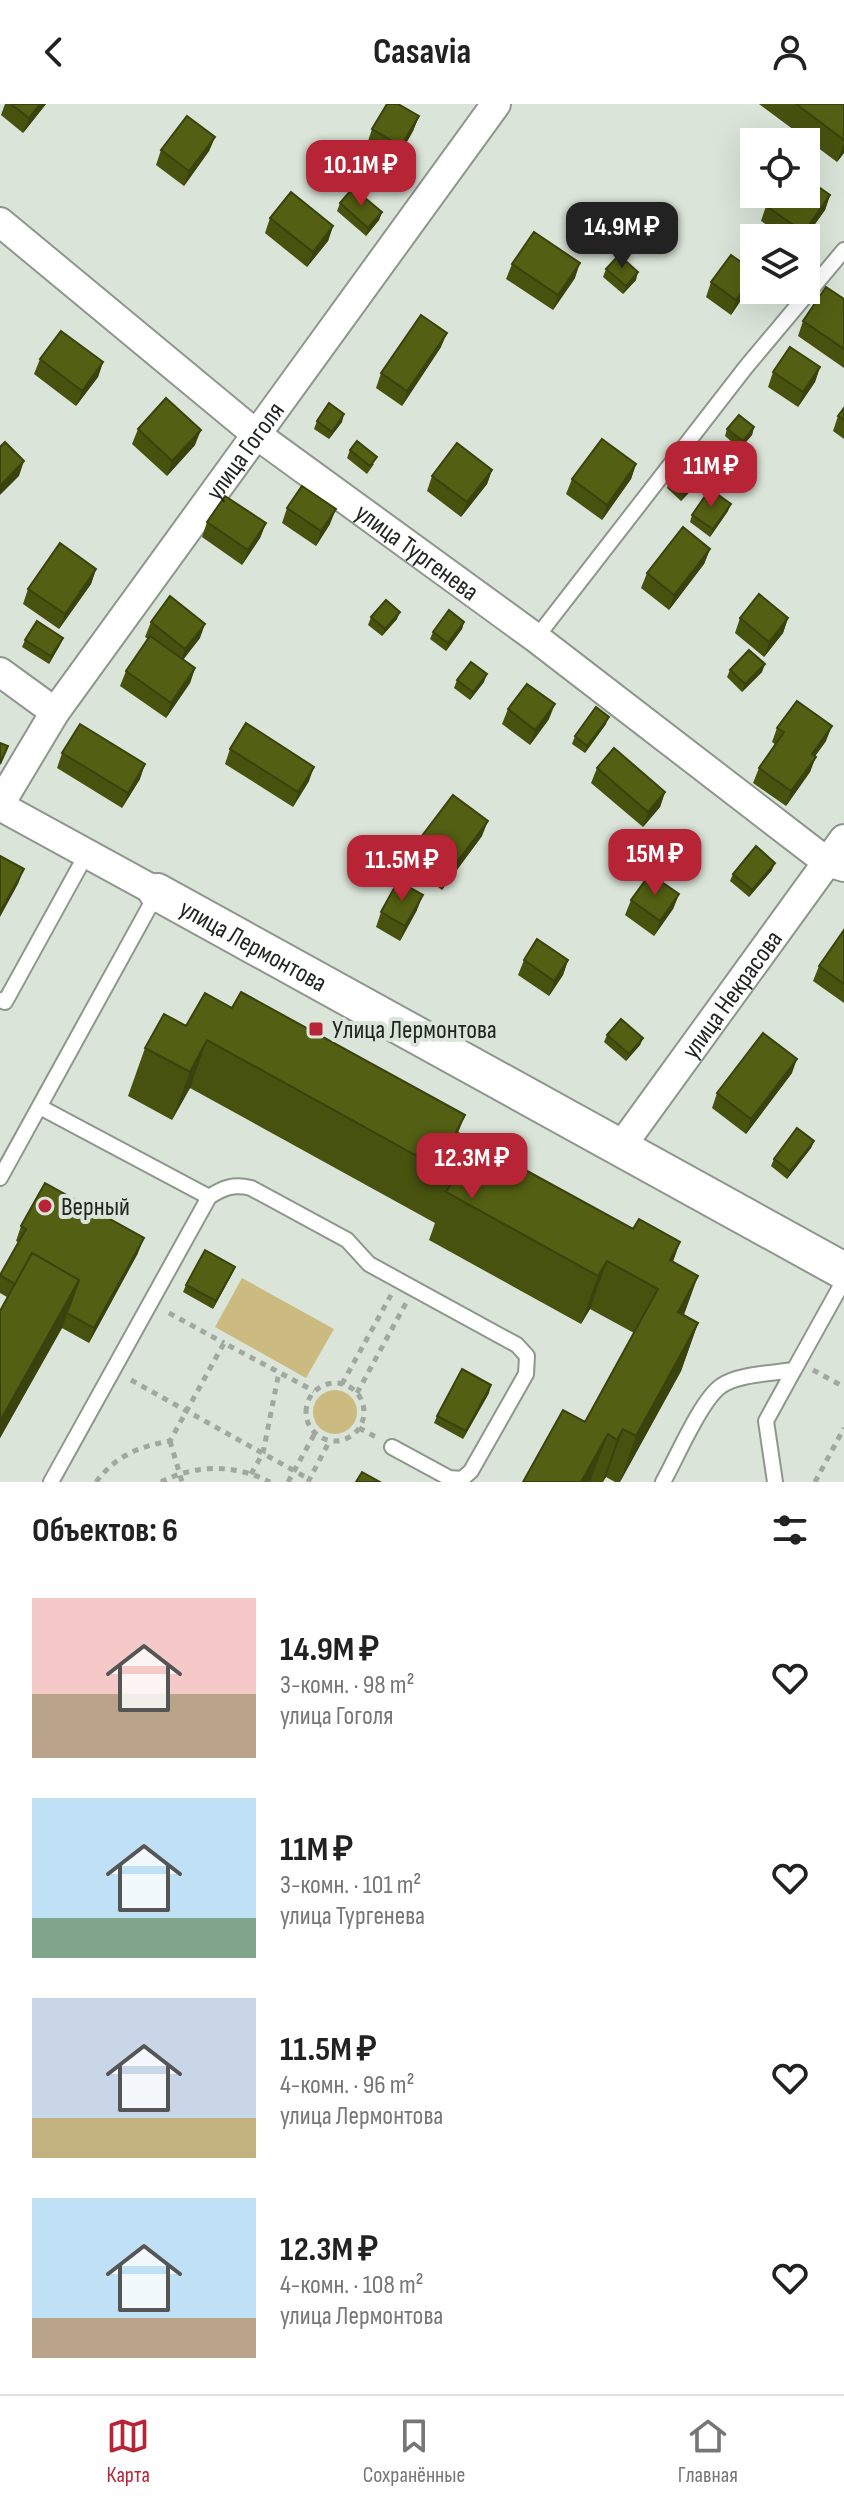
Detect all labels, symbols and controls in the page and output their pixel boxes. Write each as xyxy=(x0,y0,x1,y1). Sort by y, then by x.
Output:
icon: back xyxy=(32,30,76,74)
icon: person xyxy=(768,30,812,74)
text: Casavia xyxy=(373,31,471,74)
map controls xyxy=(740,128,820,304)
button: locate xyxy=(740,128,820,208)
pin: 10.1M ₽ xyxy=(287,140,435,208)
text: 10.1M ₽ xyxy=(324,150,398,181)
pin: 14.9M ₽ xyxy=(548,202,696,270)
text: 14.9M ₽ xyxy=(584,212,660,243)
button: layers xyxy=(740,224,820,304)
street label: улица Гоголя xyxy=(200,396,292,507)
pin: 11M ₽ xyxy=(655,441,767,509)
text: 11M ₽ xyxy=(683,451,739,482)
street label: улица Тургенева xyxy=(349,498,484,608)
pin: 15M ₽ xyxy=(599,829,711,897)
pin: 11.5M ₽ xyxy=(328,835,476,903)
text: 15M ₽ xyxy=(626,839,684,870)
text: 11.5M ₽ xyxy=(365,845,439,876)
street label: улица Лермонтова xyxy=(174,893,332,999)
street label: улица Некрасова xyxy=(676,925,790,1065)
place label: Улица Лермонтова xyxy=(332,1015,497,1046)
marker: Улица Лермонтова xyxy=(307,1020,325,1038)
pin: 12.3M ₽ xyxy=(398,1133,546,1201)
text: 12.3M ₽ xyxy=(434,1143,510,1174)
place label: Верный xyxy=(61,1192,130,1223)
marker: Верный xyxy=(36,1197,54,1215)
icon: filters xyxy=(768,1508,812,1552)
text: Объектов: 6 xyxy=(32,1510,178,1551)
text: 14.9M ₽ xyxy=(280,1629,379,1670)
icon: home xyxy=(96,1630,192,1726)
icon: heart xyxy=(768,1656,812,1700)
text: 3-комн. · 98 m² xyxy=(280,1670,415,1701)
text: улица Гоголя xyxy=(280,1701,394,1732)
text: 11M ₽ xyxy=(280,1829,353,1870)
icon: home xyxy=(96,1830,192,1926)
icon: heart xyxy=(768,1856,812,1900)
text: 3-комн. · 101 m² xyxy=(280,1870,421,1901)
text: улица Тургенева xyxy=(280,1901,425,1932)
text: 11.5M ₽ xyxy=(280,2029,377,2070)
icon: home xyxy=(96,2030,192,2126)
icon: heart xyxy=(768,2056,812,2100)
text: 4-комн. · 96 m² xyxy=(280,2070,415,2101)
text: улица Лермонтова xyxy=(280,2101,443,2132)
text: 12.3M ₽ xyxy=(280,2229,378,2270)
icon: home xyxy=(96,2230,192,2326)
icon: heart xyxy=(768,2256,812,2300)
text: 4-комн. · 108 m² xyxy=(280,2270,424,2301)
text: улица Лермонтова xyxy=(280,2301,443,2332)
tab: Карта xyxy=(106,2414,150,2489)
tab: Сохранённые xyxy=(363,2414,465,2489)
tab: Главная xyxy=(678,2414,738,2489)

